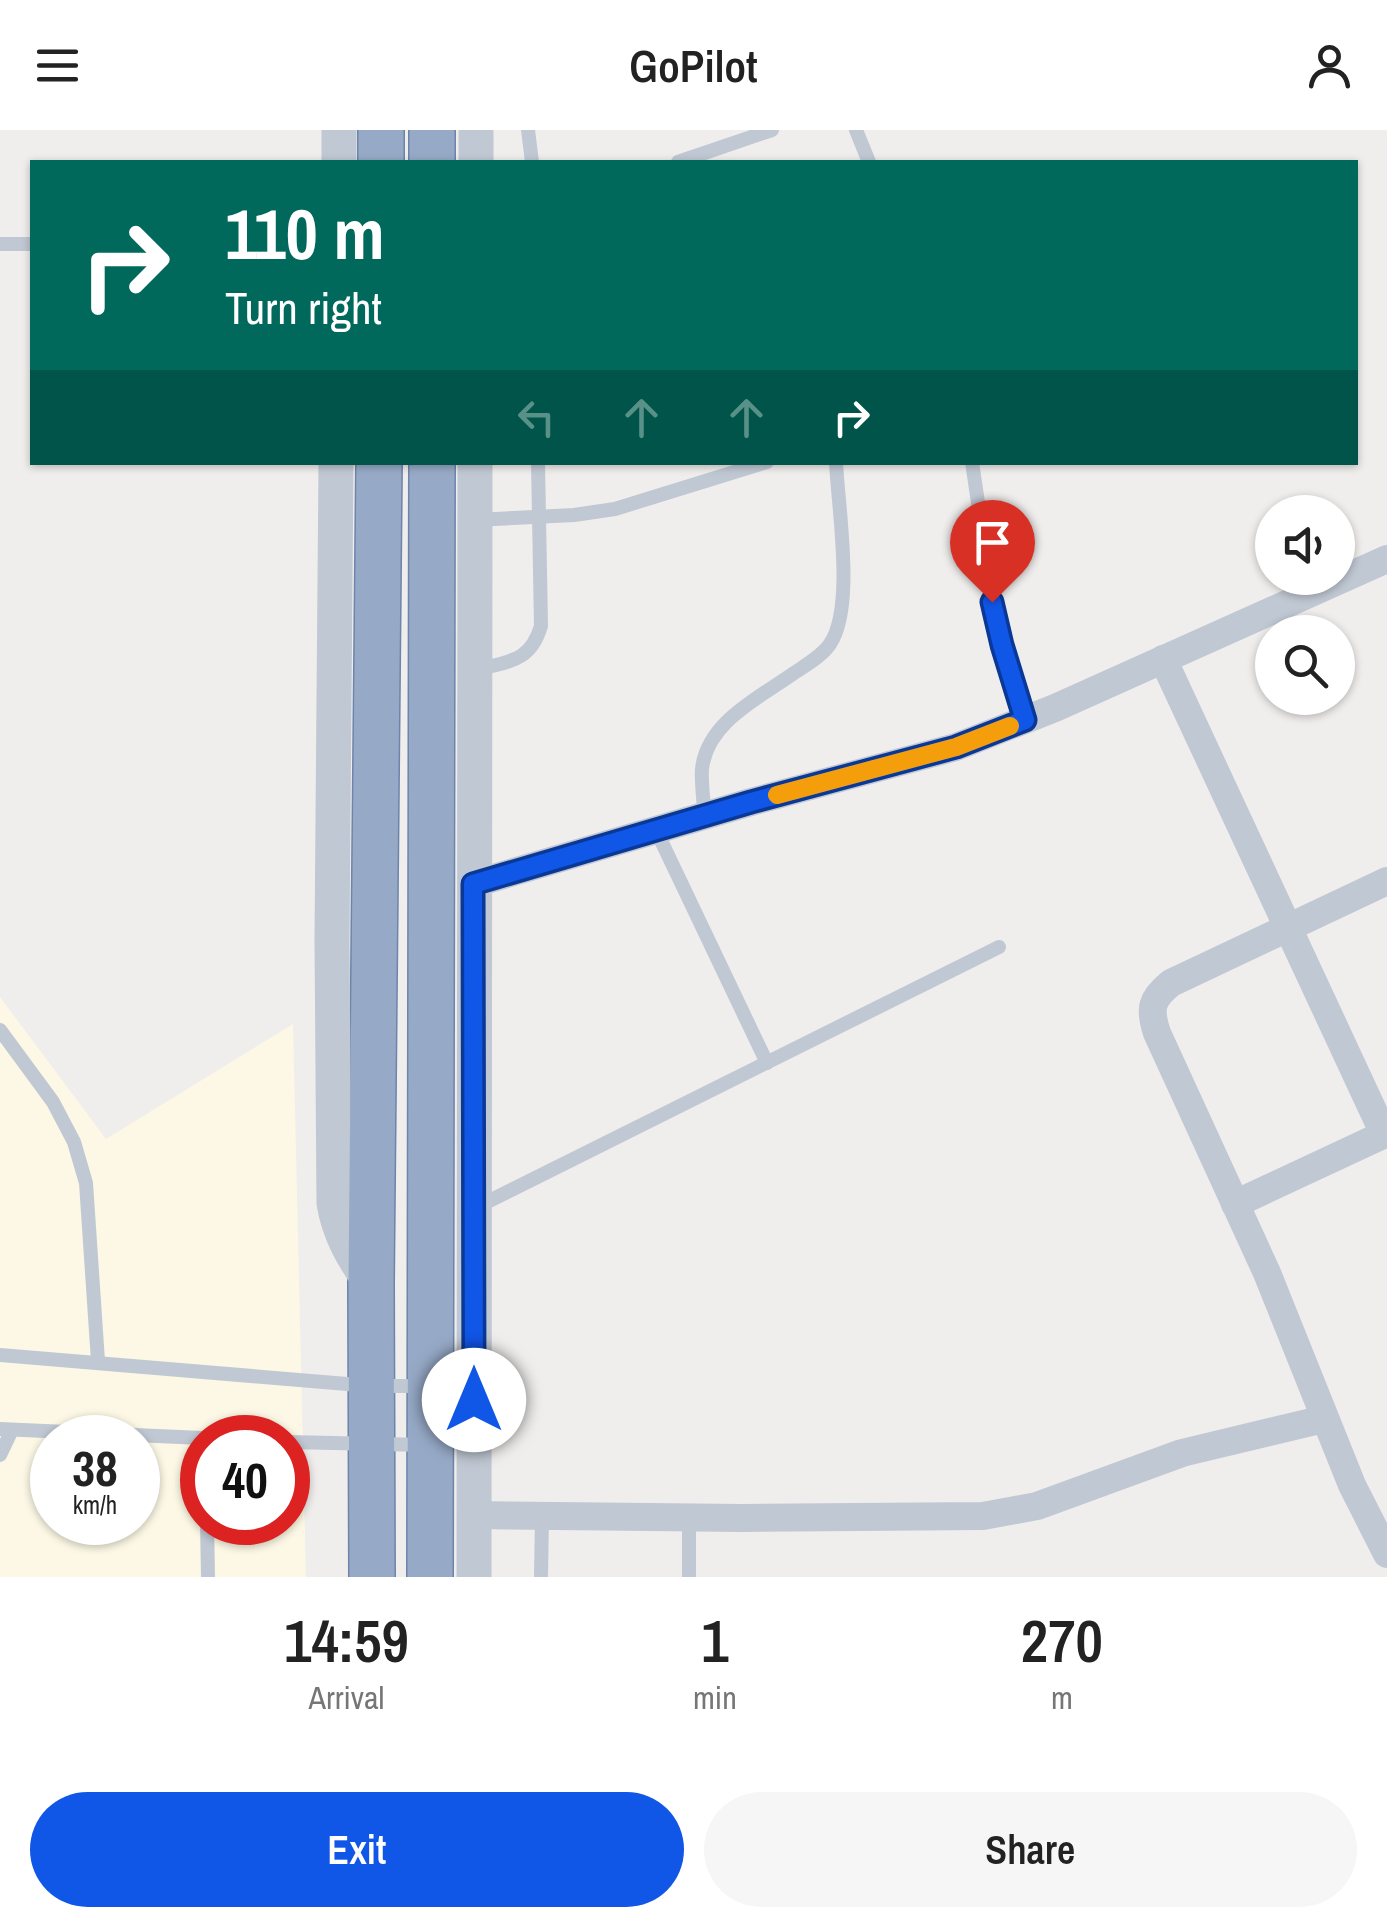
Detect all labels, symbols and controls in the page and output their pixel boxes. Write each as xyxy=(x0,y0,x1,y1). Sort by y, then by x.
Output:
text: GoPilot xyxy=(629,35,758,96)
icon: menu xyxy=(30,38,85,93)
icon: person xyxy=(1302,38,1357,93)
text: 110 m xyxy=(225,187,385,281)
icon: right xyxy=(60,200,190,330)
text: Turn right xyxy=(225,277,382,338)
icon: left xyxy=(509,390,564,445)
icon: ahead xyxy=(614,390,669,445)
icon: ahead xyxy=(719,390,774,445)
icon: right xyxy=(824,390,879,445)
map controls xyxy=(1255,495,1355,715)
button: sound xyxy=(1255,495,1355,595)
pin xyxy=(950,500,1035,603)
icon: arrive xyxy=(965,515,1020,570)
button: search xyxy=(1255,615,1355,715)
position arrow xyxy=(422,1348,526,1452)
speed limit sign: 40 xyxy=(180,1415,310,1545)
text: 38 xyxy=(72,1434,118,1502)
text: km/h xyxy=(73,1488,117,1522)
text: 14:59 xyxy=(284,1600,409,1681)
text: 1 xyxy=(701,1600,729,1681)
text: 270 xyxy=(1021,1600,1103,1681)
text: Arrival xyxy=(309,1676,384,1719)
text: min xyxy=(693,1676,737,1719)
text: m xyxy=(1051,1676,1073,1719)
button: Exit xyxy=(30,1792,684,1907)
button: Share xyxy=(704,1792,1357,1907)

